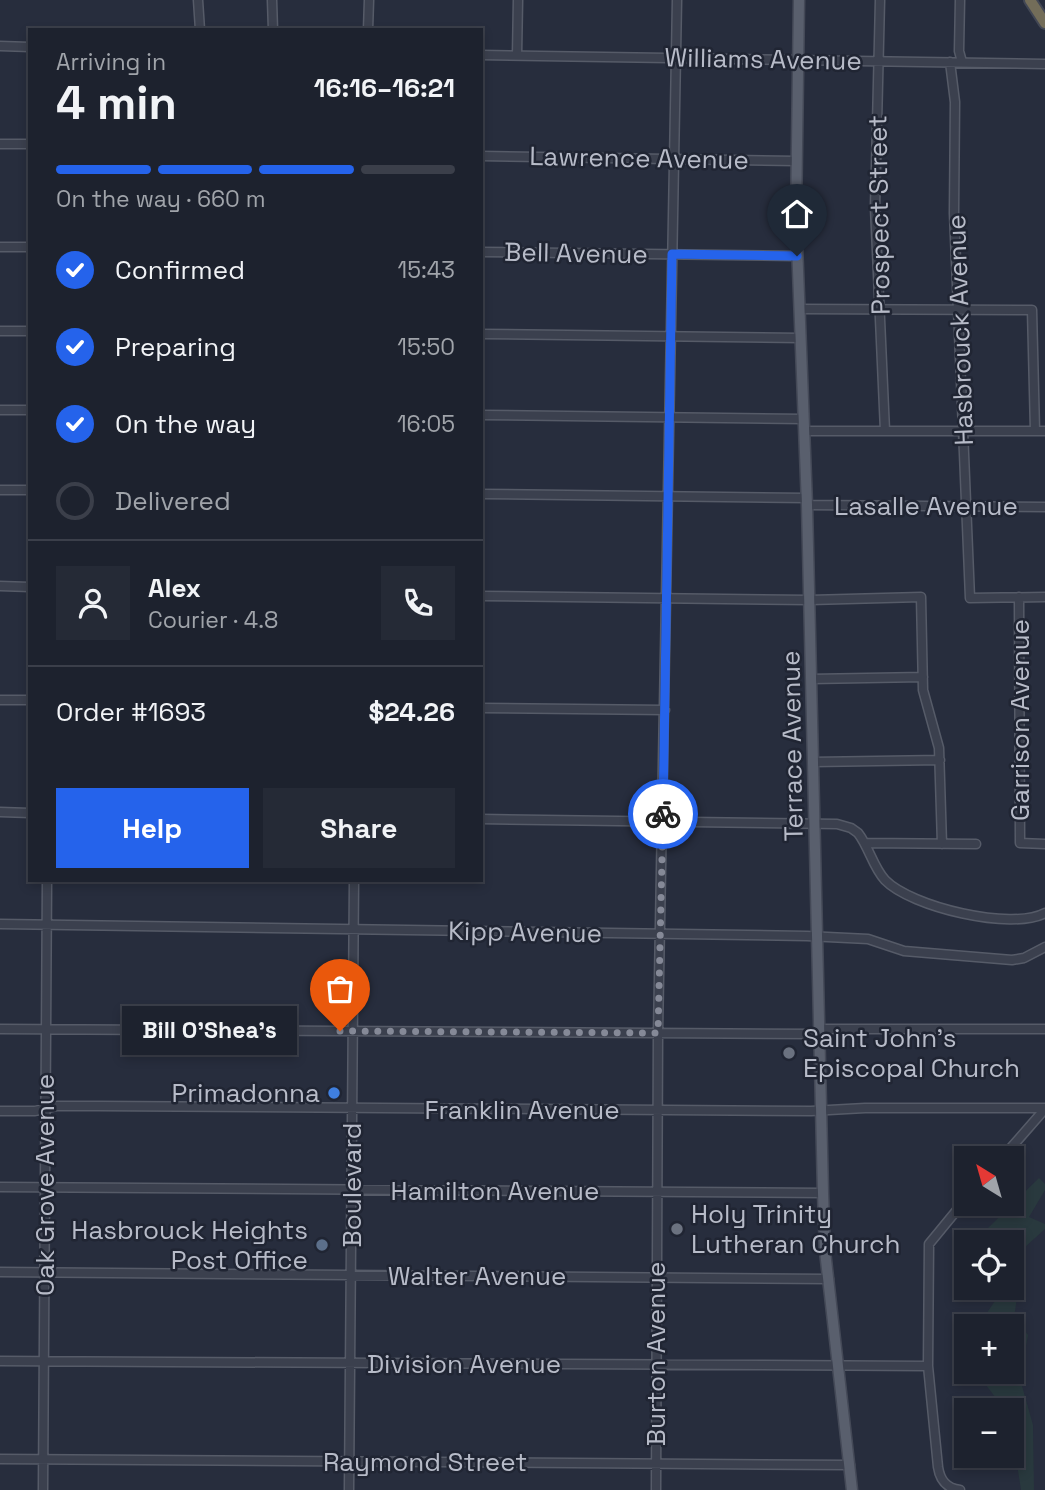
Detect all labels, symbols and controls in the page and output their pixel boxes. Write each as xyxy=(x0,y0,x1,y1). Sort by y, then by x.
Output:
street label: Williams Avenue xyxy=(664,40,862,78)
text: Arriving in xyxy=(56,47,166,77)
text: 16:16–16:21 xyxy=(314,71,455,105)
text: 4 min xyxy=(56,74,177,132)
street label: Prospect Street xyxy=(860,115,898,315)
street label: Lawrence Avenue xyxy=(529,139,749,177)
text: On the way · 660 m xyxy=(56,184,266,214)
pin xyxy=(767,184,827,256)
icon: home xyxy=(778,195,816,233)
street label: Hasbrouck Avenue xyxy=(939,214,981,446)
street label: Bell Avenue xyxy=(504,235,648,271)
icon: check xyxy=(56,251,94,289)
text: Confirmed xyxy=(115,253,245,287)
text: 15:43 xyxy=(398,255,455,285)
icon: check xyxy=(56,328,94,366)
text: Preparing xyxy=(115,330,236,364)
text: 15:50 xyxy=(397,332,455,362)
icon: check xyxy=(56,405,94,443)
text: On the way xyxy=(115,407,256,441)
text: 16:05 xyxy=(397,409,455,439)
text: Delivered xyxy=(115,484,231,518)
street label: Lasalle Avenue xyxy=(834,489,1018,523)
button: person xyxy=(56,566,130,640)
button: phone xyxy=(381,566,455,640)
text: Alex xyxy=(148,571,201,605)
text: Courier · 4.8 xyxy=(148,605,278,635)
street label: Garrison Avenue xyxy=(1003,619,1037,821)
street label: Terrace Avenue xyxy=(773,650,811,842)
text: Order #1693 xyxy=(56,695,206,729)
text: $24.26 xyxy=(368,695,455,729)
courier xyxy=(628,779,698,849)
button: Help xyxy=(56,788,249,868)
button: Share xyxy=(263,788,455,868)
icon: bike xyxy=(644,795,682,833)
street label: Kipp Avenue xyxy=(448,914,602,950)
pin xyxy=(310,959,370,1031)
icon: bag xyxy=(321,970,359,1008)
callout: Bill O'Shea's xyxy=(123,1006,298,1056)
text: Bill O'Shea's xyxy=(142,1015,277,1045)
place label: Saint John's Episcopal Church xyxy=(803,1021,1020,1085)
marker: Saint John's Episcopal Church xyxy=(781,1045,797,1061)
street label: Oak Grove Avenue xyxy=(28,1074,62,1296)
place label: Primadonna xyxy=(172,1076,320,1110)
marker: Primadonna xyxy=(326,1085,342,1101)
street label: Franklin Avenue xyxy=(424,1093,620,1127)
street label: Boulevard xyxy=(335,1122,369,1248)
north arrow xyxy=(954,1146,1024,1216)
map controls xyxy=(954,1146,1024,1468)
street label: Hamilton Avenue xyxy=(391,1174,599,1208)
place label: Holy Trinity Lutheran Church xyxy=(691,1197,900,1261)
place label: Hasbrouck Heights Post Office xyxy=(71,1213,308,1277)
marker: Holy Trinity Lutheran Church xyxy=(669,1221,685,1237)
button: locate xyxy=(954,1230,1024,1300)
marker: Hasbrouck Heights Post Office xyxy=(314,1237,330,1253)
street label: Walter Avenue xyxy=(388,1259,566,1293)
street label: Burton Avenue xyxy=(639,1262,673,1446)
button: + xyxy=(954,1314,1024,1384)
street label: Division Avenue xyxy=(367,1347,561,1381)
button: − xyxy=(954,1398,1024,1468)
street label: Raymond Street xyxy=(323,1445,527,1479)

